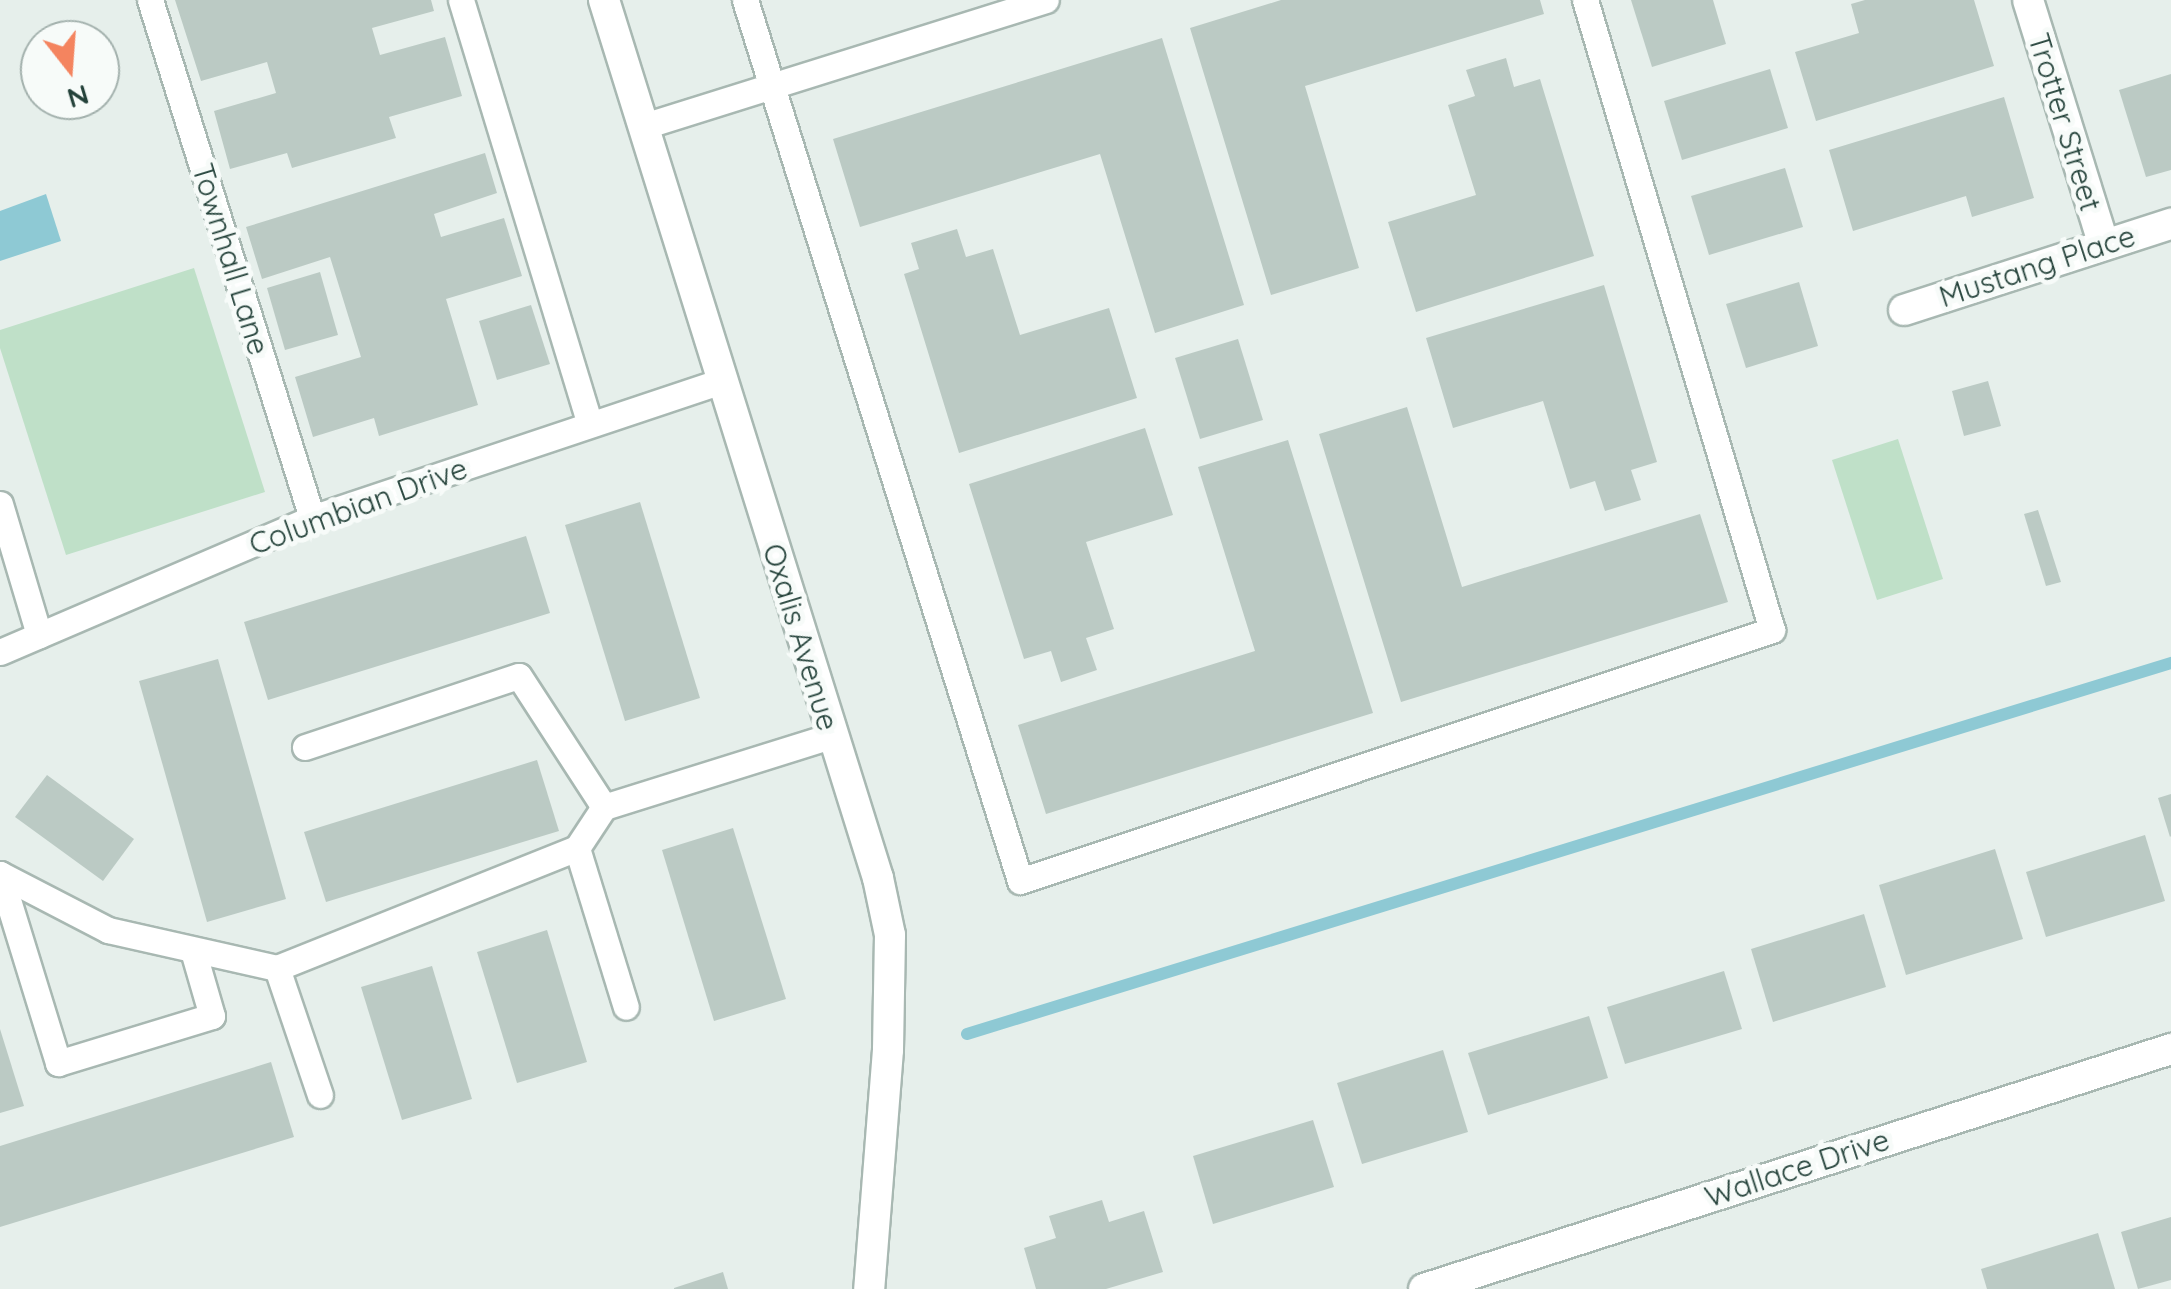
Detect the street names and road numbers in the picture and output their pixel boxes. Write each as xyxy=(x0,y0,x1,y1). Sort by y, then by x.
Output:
street label: Trotter Street xyxy=(2021,29,2109,215)
street label: Townhall Lane xyxy=(185,159,277,359)
street label: Mustang Place xyxy=(1934,217,2140,315)
street label: Columbian Drive xyxy=(244,450,472,562)
street label: Oxalis Avenue xyxy=(755,539,847,735)
street label: Wallace Drive xyxy=(1700,1121,1894,1215)

